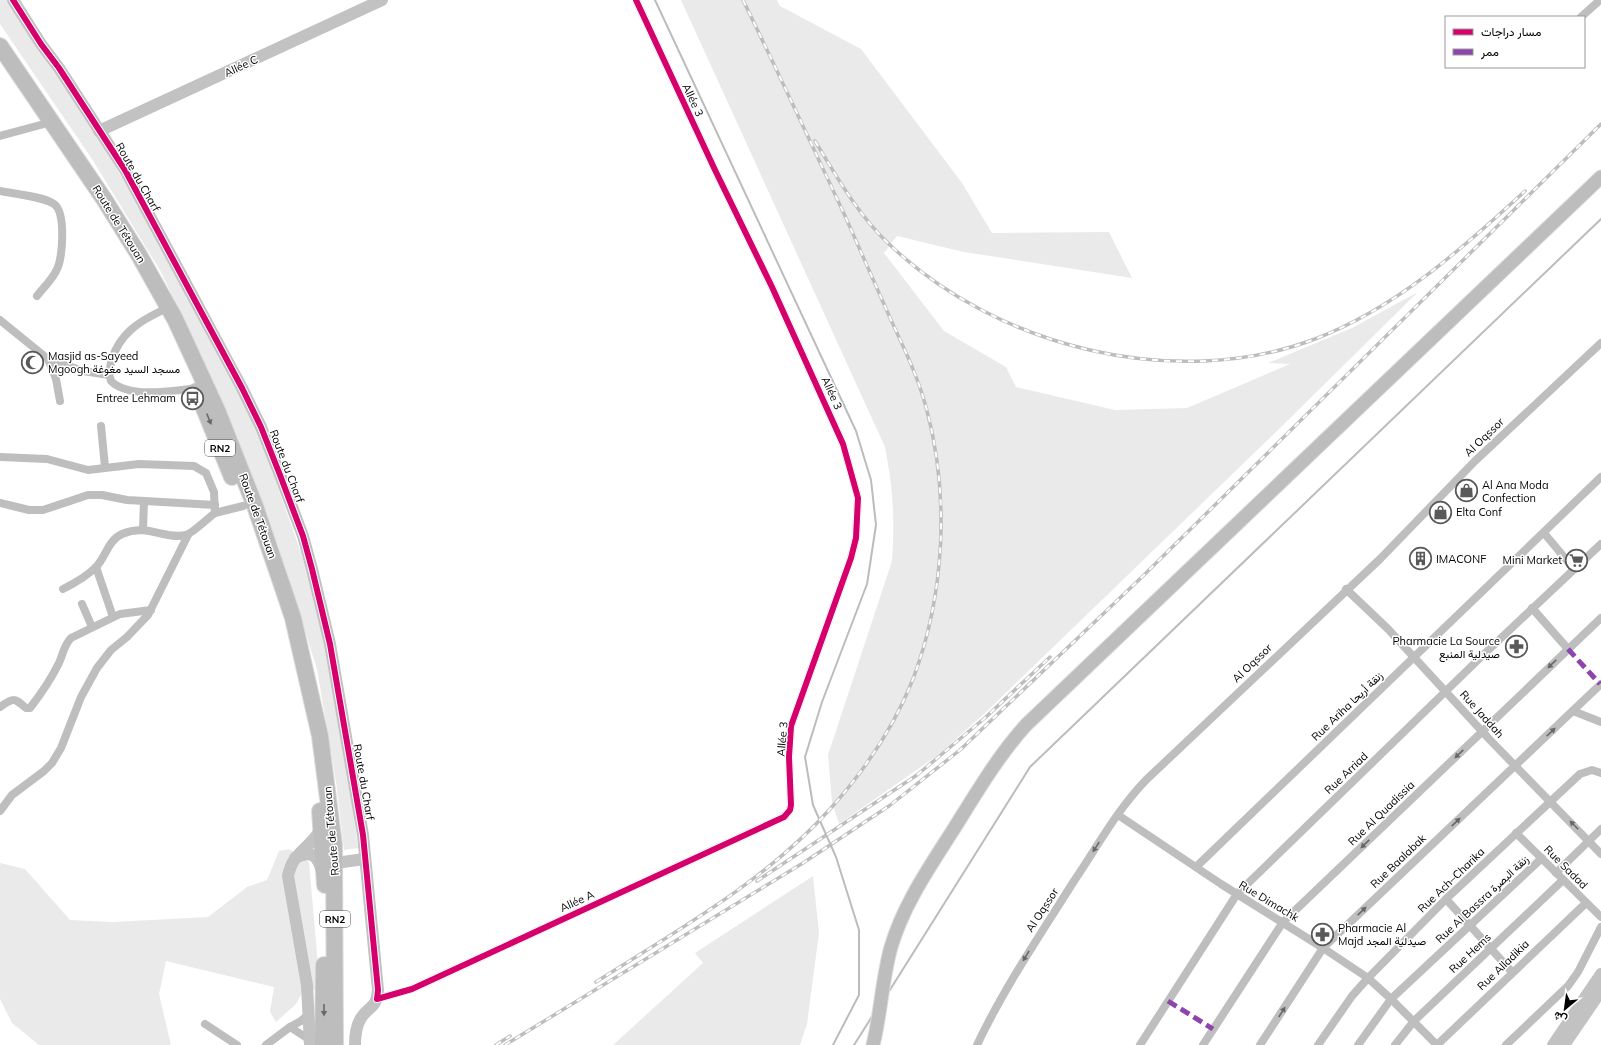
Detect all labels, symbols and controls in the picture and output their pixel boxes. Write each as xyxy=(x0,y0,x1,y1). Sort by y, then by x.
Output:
legend xyxy=(1445,16,1585,68)
text: مسار دراجات xyxy=(1481,24,1541,40)
text: ممر xyxy=(1480,44,1499,60)
street label: Allée C xyxy=(222,52,260,80)
street label: Allée 3 xyxy=(679,81,707,119)
street label: Route du Charf xyxy=(113,140,163,214)
street label: Route de Tétouan xyxy=(89,182,149,266)
mosque icon: Masjid as-Sayeed Mgoogh مسجد السيد مغوغة xyxy=(19,349,45,375)
place label: Masjid as-Sayeed Mgoogh مسجد السيد مغوغة xyxy=(48,349,180,376)
street label: Allée 3 xyxy=(819,374,845,412)
bus stop icon: Entree Lehmam xyxy=(179,385,205,411)
place label: Entree Lehmam xyxy=(96,391,176,405)
one-way arrow xyxy=(206,414,212,426)
street label: Al Oqssor xyxy=(1461,415,1507,459)
street label: Route du Charf xyxy=(267,427,307,505)
road number: RN2 xyxy=(205,440,235,456)
street label: Route de Tétouan xyxy=(236,472,280,560)
shop icon: Al Ana Moda Confection xyxy=(1453,478,1479,504)
place label: Al Ana Moda Confection xyxy=(1482,478,1549,505)
shop icon: Elta Conf xyxy=(1428,499,1454,525)
place label: Elta Conf xyxy=(1456,505,1502,519)
building icon: IMACONF xyxy=(1408,546,1434,572)
supermarket icon: Mini Market xyxy=(1564,547,1590,573)
place label: IMACONF xyxy=(1436,552,1486,566)
place label: Mini Market xyxy=(1503,553,1562,567)
place label: Pharmacie La Source صيدلية المنبع xyxy=(1392,634,1500,662)
pharmacy icon: Pharmacie La Source صيدلية المنبع xyxy=(1503,634,1529,660)
street label: Al Oqssor xyxy=(1229,641,1275,685)
one-way arrow xyxy=(1548,659,1557,668)
street label: Rue Ariha زنقة أريحا xyxy=(1308,668,1386,744)
street label: Rue Jaddah xyxy=(1457,687,1507,741)
street label: Allée 3 xyxy=(774,721,790,757)
one-way arrow xyxy=(1545,728,1556,737)
street label: Route du Charf xyxy=(350,743,378,821)
street label: Rue Arriad xyxy=(1321,749,1371,797)
one-way arrow xyxy=(1454,749,1464,759)
street label: Rue Al Quadissia xyxy=(1345,778,1417,848)
street label: Route de Tétouan xyxy=(320,786,342,876)
one-way arrow xyxy=(1451,817,1461,826)
one-way arrow xyxy=(1569,820,1579,830)
street label: Rue Baalabak xyxy=(1367,831,1429,891)
one-way arrow xyxy=(1360,839,1370,849)
one-way arrow xyxy=(1093,841,1100,853)
street label: Rue Sadad xyxy=(1541,842,1591,892)
street label: Rue Ach–Charika xyxy=(1415,845,1487,915)
street label: Rue Al Bassra زنقة البصرة xyxy=(1432,852,1532,946)
street label: Rue Dimachk xyxy=(1236,878,1302,925)
street label: Al Oqssor xyxy=(1023,885,1061,935)
street label: Allée A xyxy=(558,887,596,915)
one-way arrow xyxy=(1357,906,1367,916)
road number: RN2 xyxy=(320,911,350,927)
pharmacy icon: Pharmacie Al Majd صيدلية المجد xyxy=(1309,921,1335,947)
place label: Pharmacie Al Majd صيدلية المجد xyxy=(1338,921,1426,948)
street label: Rue Hems xyxy=(1446,930,1494,976)
street label: Rue Alladikia xyxy=(1474,937,1532,993)
one-way arrow xyxy=(1022,951,1030,961)
north arrow xyxy=(1545,989,1585,1029)
one-way arrow xyxy=(321,1004,327,1017)
one-way arrow xyxy=(1278,1006,1285,1018)
text: ش xyxy=(1551,1008,1569,1027)

